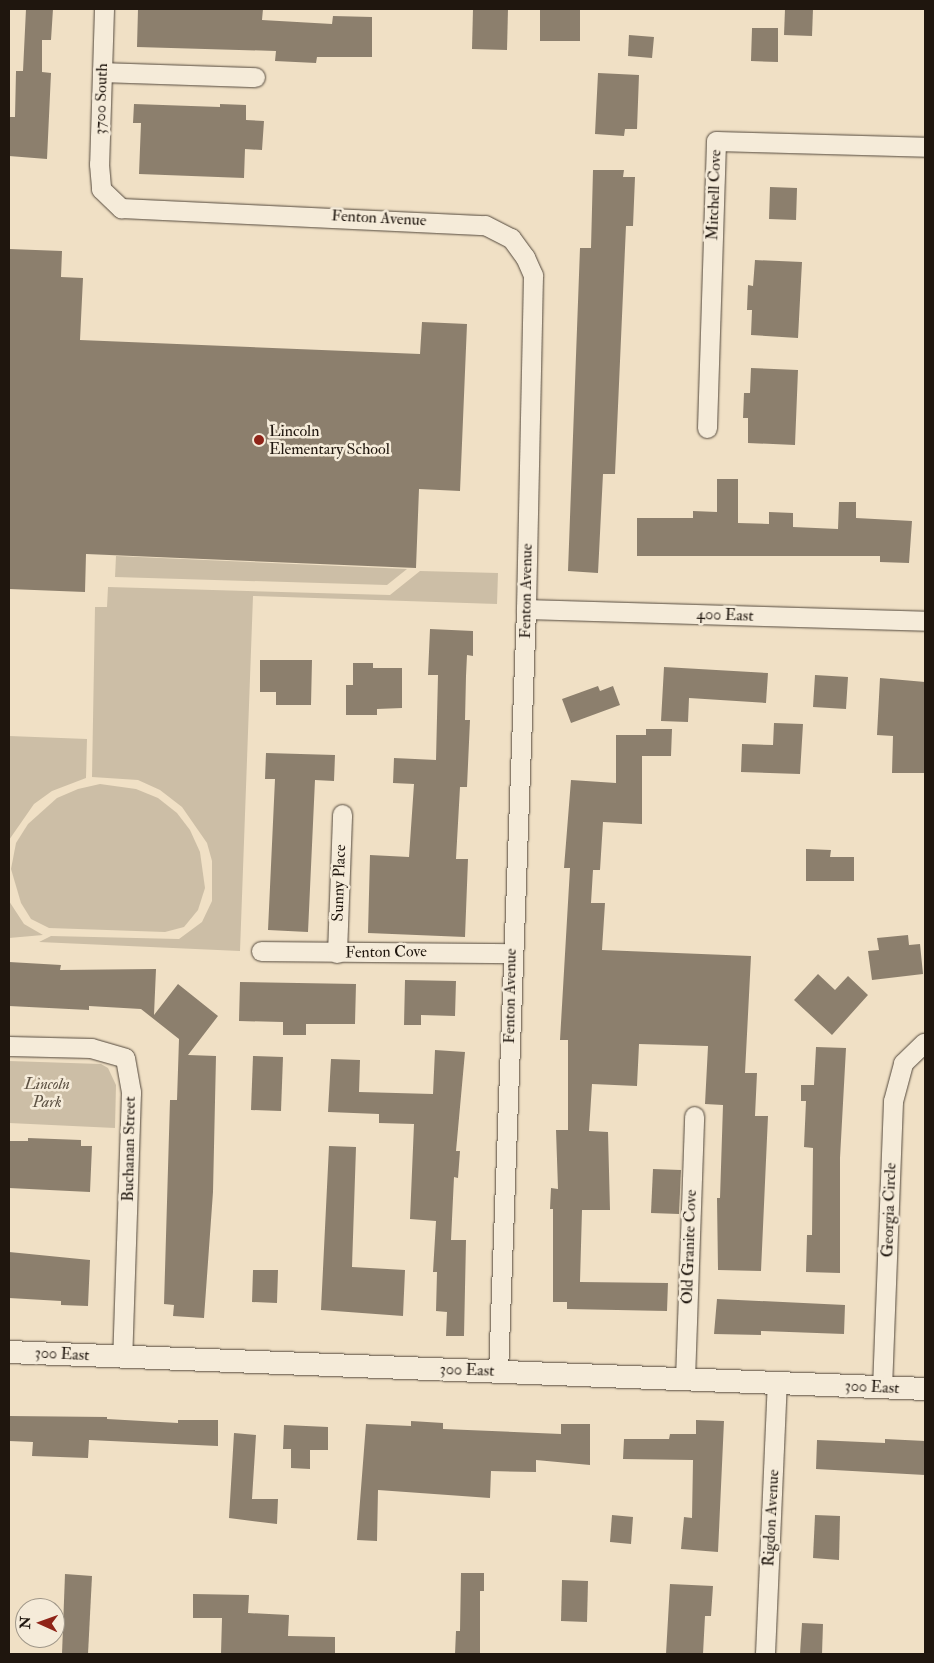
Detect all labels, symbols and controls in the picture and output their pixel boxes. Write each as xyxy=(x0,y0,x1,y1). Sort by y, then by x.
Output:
street label: 3700 South xyxy=(90,63,112,135)
street label: Mitchell Cove xyxy=(703,149,725,241)
street label: Fenton Avenue xyxy=(331,206,427,230)
place label: Lincoln Elementary School xyxy=(269,421,390,459)
marker: Lincoln Elementary School xyxy=(253,434,265,446)
street label: Fenton Avenue xyxy=(516,543,536,639)
street label: 400 East xyxy=(696,604,754,626)
street label: Sunny Place xyxy=(328,844,350,922)
street label: Fenton Cove xyxy=(345,942,427,962)
street label: Fenton Avenue xyxy=(500,948,520,1044)
park label: Lincoln Park xyxy=(24,1074,70,1112)
street label: Buchanan Street xyxy=(118,1096,140,1202)
street label: Georgia Circle xyxy=(878,1162,900,1258)
street label: Old Granite Cove xyxy=(677,1189,701,1305)
street label: 300 East xyxy=(34,1343,90,1365)
street label: 300 East xyxy=(439,1359,495,1381)
street label: 300 East xyxy=(844,1376,900,1398)
street label: Rigdon Avenue xyxy=(759,1469,783,1567)
north arrow xyxy=(15,1598,65,1648)
text: N xyxy=(17,1616,34,1629)

